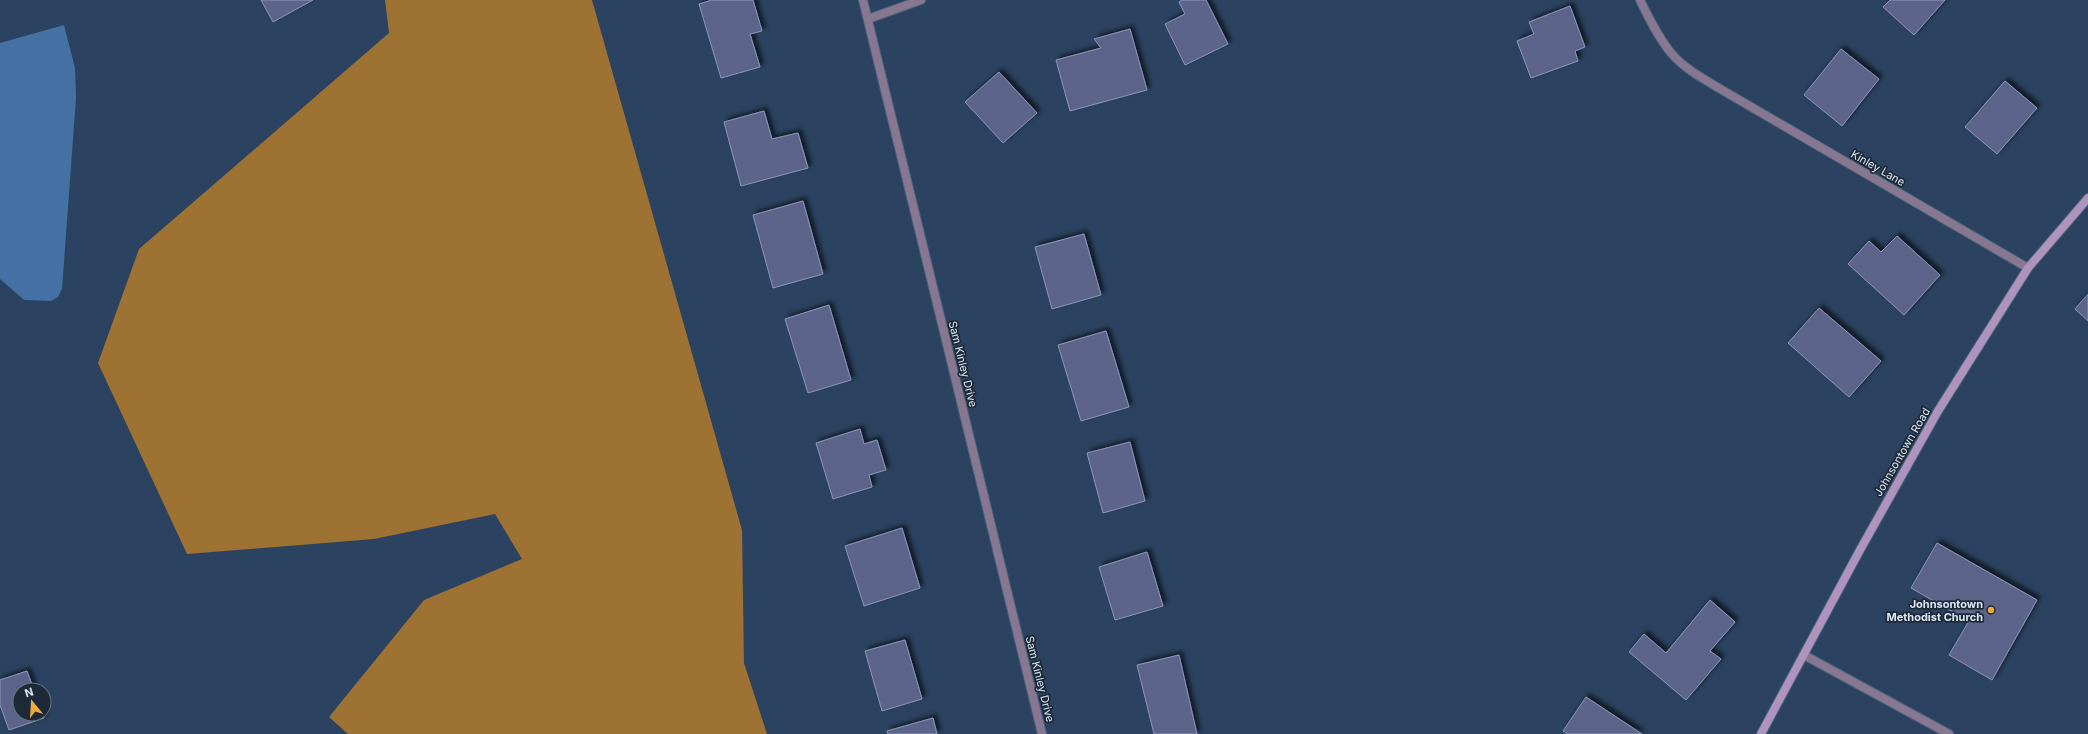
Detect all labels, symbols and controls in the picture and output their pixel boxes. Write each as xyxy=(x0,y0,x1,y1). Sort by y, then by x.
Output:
street label: Kinley Lane xyxy=(1848,147,1908,189)
street label: Sam Kinley Drive xyxy=(946,320,980,408)
street label: Johnsontown Road xyxy=(1871,405,1933,499)
place label: Johnsontown Methodist Church xyxy=(1886,597,1983,624)
marker: Johnsontown Methodist Church xyxy=(1986,605,1996,615)
street label: Sam Kinley Drive xyxy=(1023,635,1057,723)
north arrow xyxy=(12,682,52,722)
text: N xyxy=(23,685,35,700)

